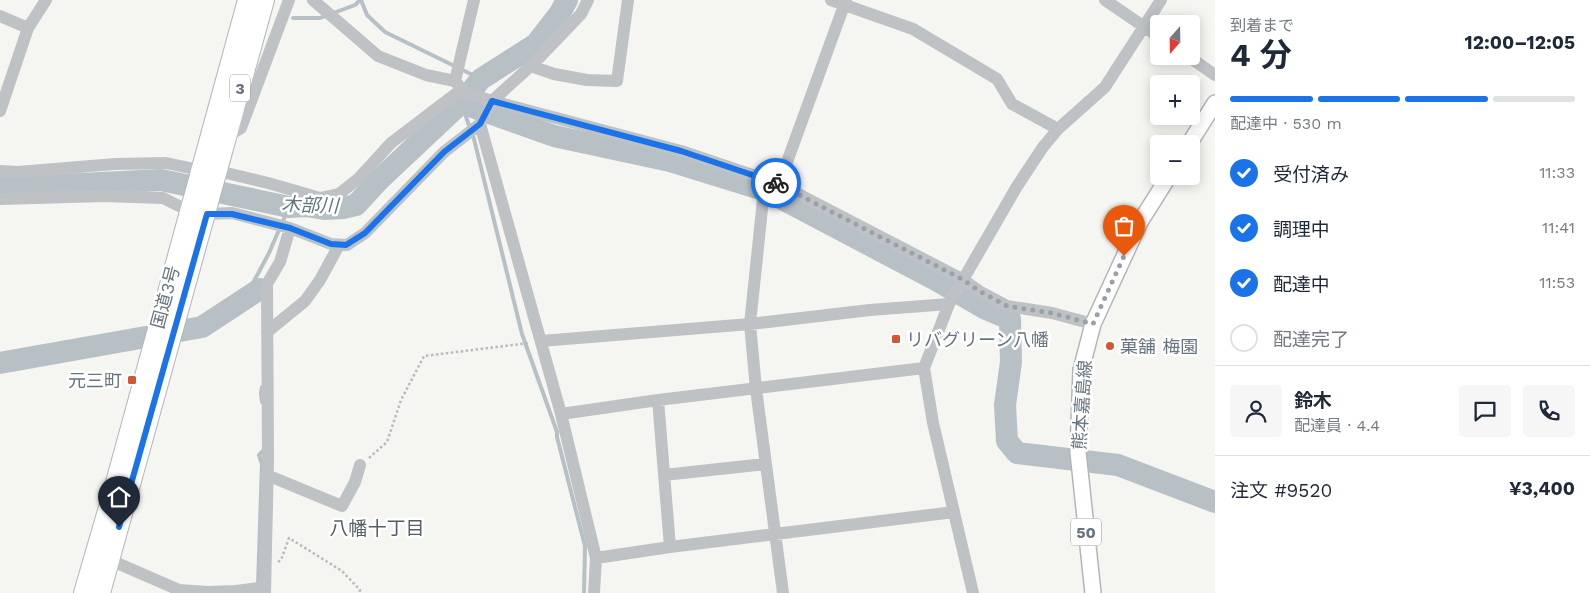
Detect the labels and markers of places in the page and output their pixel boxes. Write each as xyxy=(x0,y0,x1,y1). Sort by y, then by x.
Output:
pin xyxy=(1103,205,1145,256)
place label: リバグリーン八幡 xyxy=(906,329,1049,350)
marker: リバグリーン八幡 xyxy=(890,333,902,345)
place label: 菓舗 梅園 xyxy=(1120,336,1198,357)
marker: 菓舗 梅園 xyxy=(1104,340,1116,352)
place label: 元三町 xyxy=(68,370,122,391)
marker: 元三町 xyxy=(126,374,138,386)
pin xyxy=(98,476,140,527)

